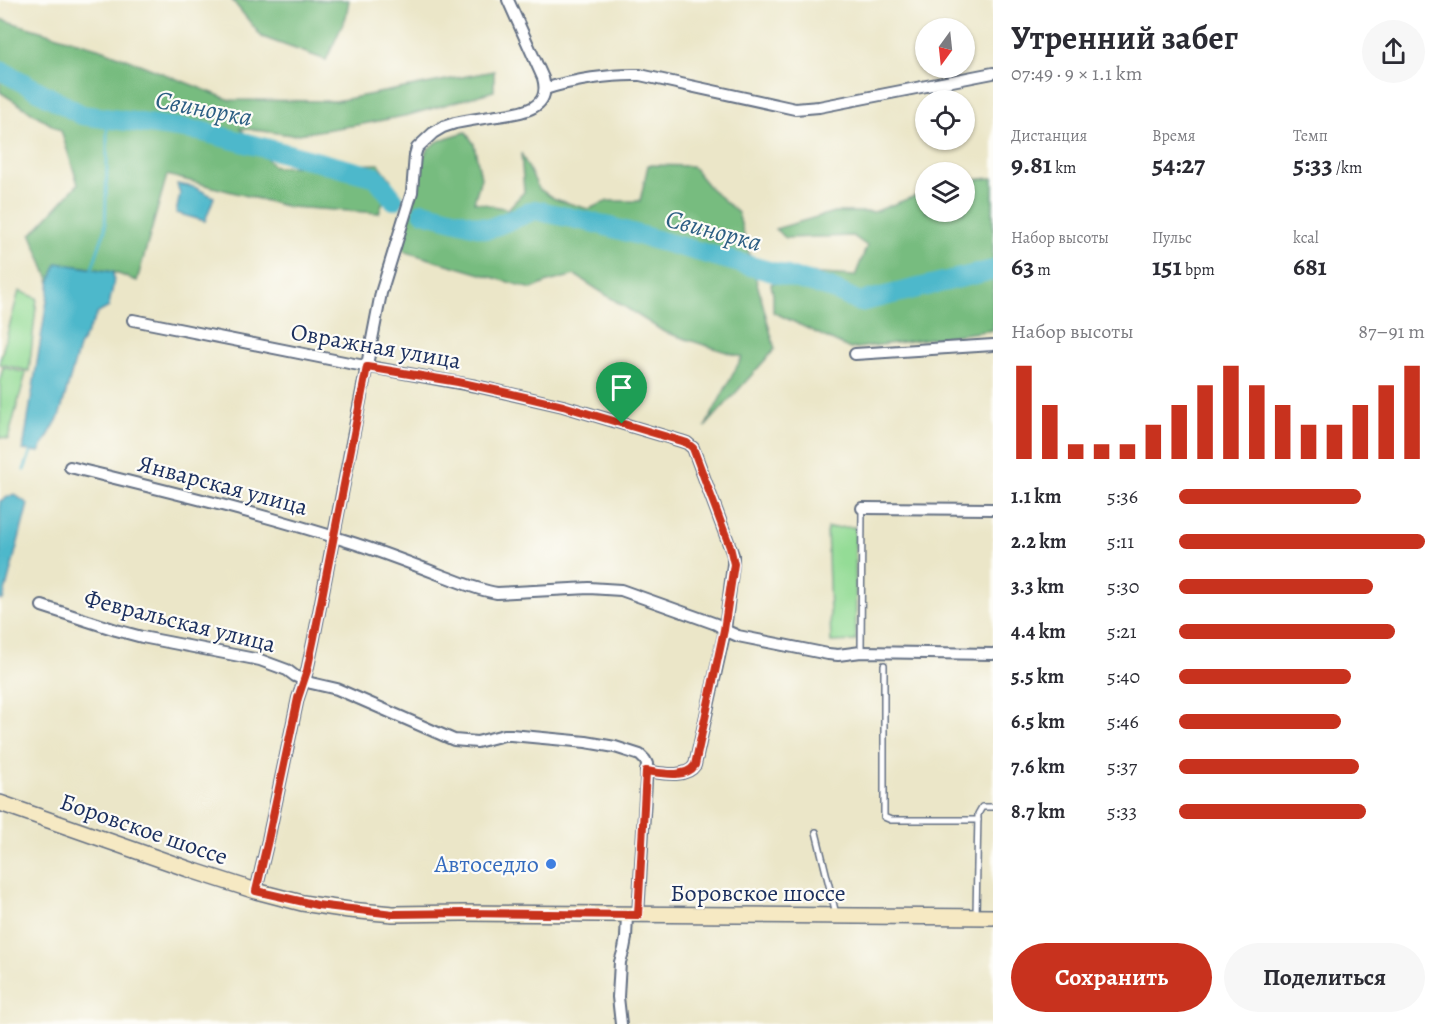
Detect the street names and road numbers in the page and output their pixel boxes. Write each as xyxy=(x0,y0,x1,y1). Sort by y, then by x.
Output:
street label: Овражная улица xyxy=(288,315,464,377)
street label: Январская улица xyxy=(135,447,311,523)
street label: Февральская улица xyxy=(81,582,279,660)
street label: Боровское шоссе xyxy=(56,785,232,873)
street label: Боровское шоссе xyxy=(670,877,846,909)

